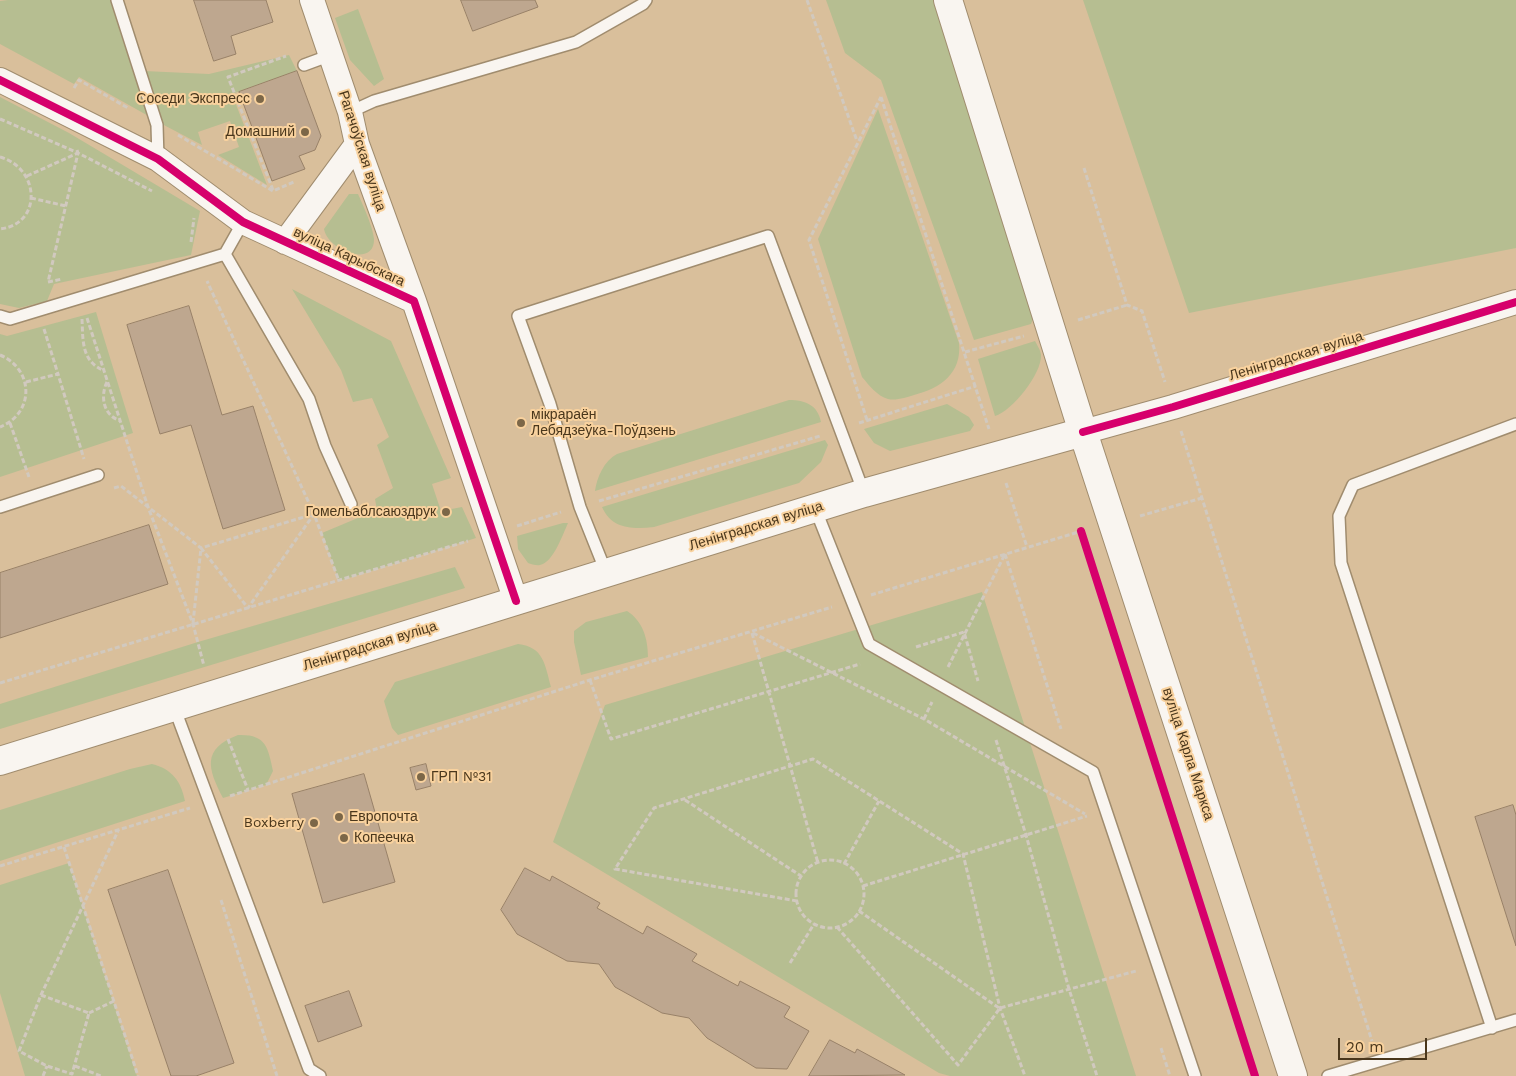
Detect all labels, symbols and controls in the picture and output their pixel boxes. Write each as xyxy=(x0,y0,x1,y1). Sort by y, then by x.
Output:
street label: Рагачоўская вуліца xyxy=(335,89,389,213)
place label: Соседи Экспресс xyxy=(136,91,250,107)
marker: Соседи Экспресс xyxy=(254,93,266,105)
place label: Домашний xyxy=(226,124,295,140)
marker: Домашний xyxy=(299,126,311,138)
street label: вуліца Карыбскага xyxy=(291,224,407,290)
street label: Ленінградская вуліца xyxy=(1227,328,1365,384)
place label: мікрараён Лебядзеўка-Поўдзень xyxy=(531,407,676,440)
marker: мікрараён Лебядзеўка-Поўдзень xyxy=(515,417,527,429)
street label: Ленінградская вуліца xyxy=(687,498,825,554)
place label: Гомельаблсаюздрук xyxy=(305,504,436,520)
marker: Гомельаблсаюздрук xyxy=(440,506,452,518)
street label: Ленінградская вуліца xyxy=(301,618,439,674)
street label: вуліца Карла Маркса xyxy=(1159,686,1217,822)
place label: ГРП №31 xyxy=(431,769,492,785)
marker: ГРП №31 xyxy=(415,771,427,783)
place label: Европочта xyxy=(349,809,418,825)
marker: Европочта xyxy=(333,811,345,823)
place label: Boxberry xyxy=(244,815,304,831)
marker: Boxberry xyxy=(308,817,320,829)
place label: Копеечка xyxy=(354,830,414,846)
marker: Копеечка xyxy=(338,832,350,844)
scale bar xyxy=(1341,1028,1430,1060)
text: 20 m xyxy=(1346,1038,1384,1056)

